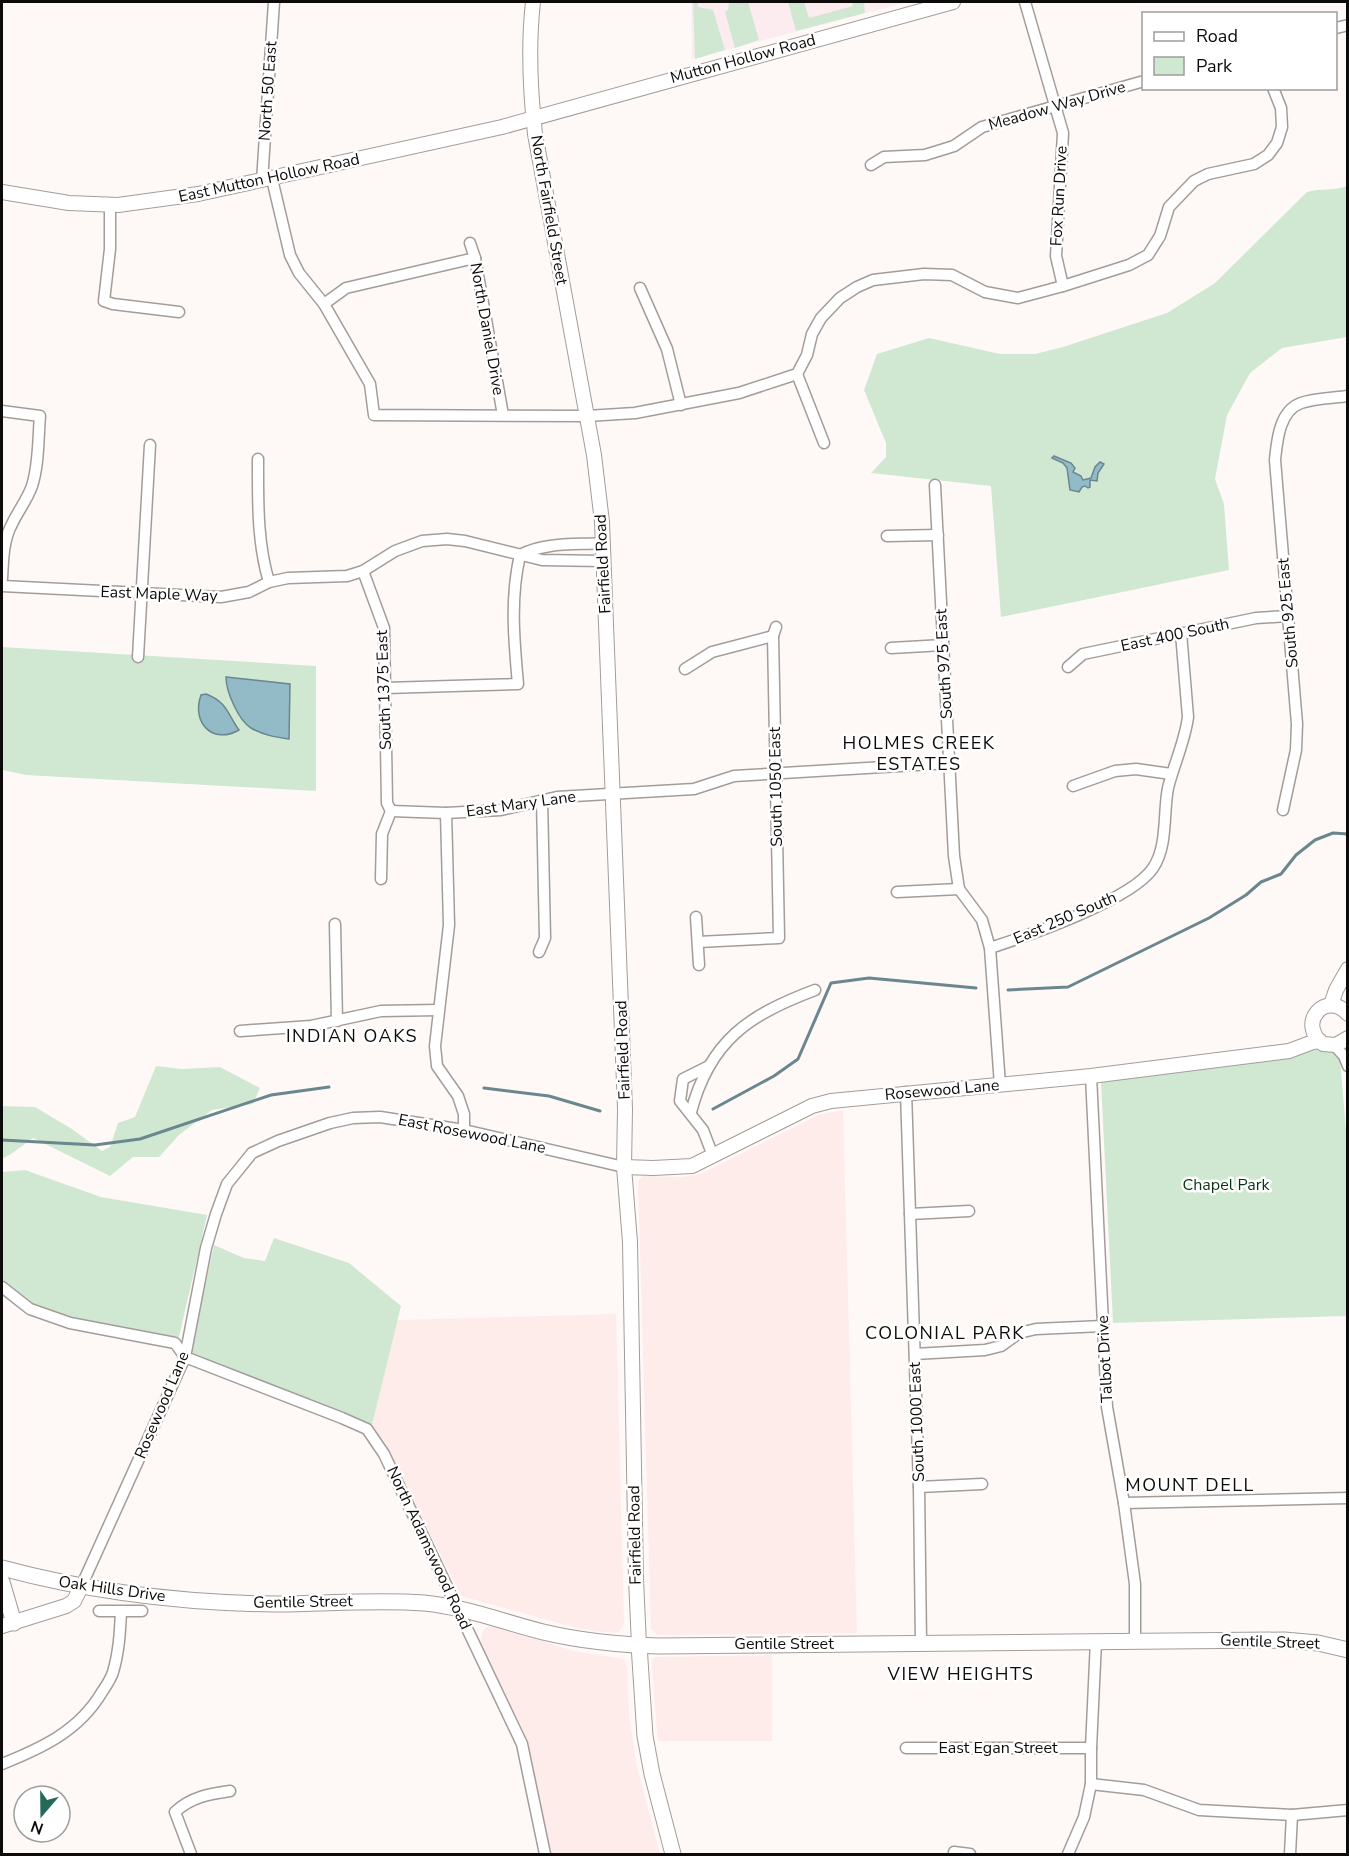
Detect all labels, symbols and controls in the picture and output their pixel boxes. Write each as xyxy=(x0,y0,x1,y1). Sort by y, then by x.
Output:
legend xyxy=(1142,12,1337,90)
text: Road xyxy=(1196,24,1238,48)
street label: Mutton Hollow Road xyxy=(668,29,818,89)
street label: North 50 East xyxy=(254,40,282,142)
text: Park xyxy=(1196,54,1233,78)
street label: Meadow Way Drive xyxy=(986,76,1128,136)
street label: North Fairfield Street xyxy=(525,133,573,287)
street label: Fox Run Drive xyxy=(1045,145,1073,247)
street label: East Mutton Hollow Road xyxy=(176,148,362,208)
street label: North Daniel Drive xyxy=(465,261,509,397)
street label: Fairfield Road xyxy=(589,514,617,614)
street label: South 925 East xyxy=(1272,557,1304,669)
street label: East Maple Way xyxy=(100,581,219,607)
street label: South 975 East xyxy=(930,608,958,720)
street label: East 400 South xyxy=(1119,613,1231,657)
street label: South 1375 East xyxy=(371,629,397,750)
street label: South 1050 East xyxy=(764,726,788,847)
district label: HOLMES CREEK ESTATES xyxy=(842,731,996,776)
street label: East Mary Lane xyxy=(465,785,577,823)
street label: East 250 South xyxy=(1010,886,1120,950)
street label: Fairfield Road xyxy=(610,1000,636,1100)
district label: INDIAN OAKS xyxy=(286,1024,418,1048)
street label: Rosewood Lane xyxy=(884,1074,1000,1106)
street label: East Rosewood Lane xyxy=(396,1109,548,1159)
park label: Chapel Park xyxy=(1183,1174,1270,1196)
street label: Talbot Drive xyxy=(1092,1315,1118,1403)
district label: COLONIAL PARK xyxy=(865,1321,1025,1345)
street label: Rosewood Lane xyxy=(129,1348,195,1462)
street label: South 1000 East xyxy=(904,1361,930,1482)
street label: North Adamswood Road xyxy=(381,1463,477,1633)
district label: MOUNT DELL xyxy=(1125,1473,1255,1497)
street label: Fairfield Road xyxy=(623,1485,647,1585)
street label: Oak Hills Drive xyxy=(57,1571,167,1607)
street label: Gentile Street xyxy=(253,1590,353,1614)
street label: Gentile Street xyxy=(1220,1629,1320,1655)
street label: Gentile Street xyxy=(734,1633,834,1655)
district label: VIEW HEIGHTS xyxy=(887,1662,1034,1686)
street label: East Egan Street xyxy=(939,1737,1058,1759)
north arrow xyxy=(12,1784,72,1844)
text: N xyxy=(28,1815,47,1840)

